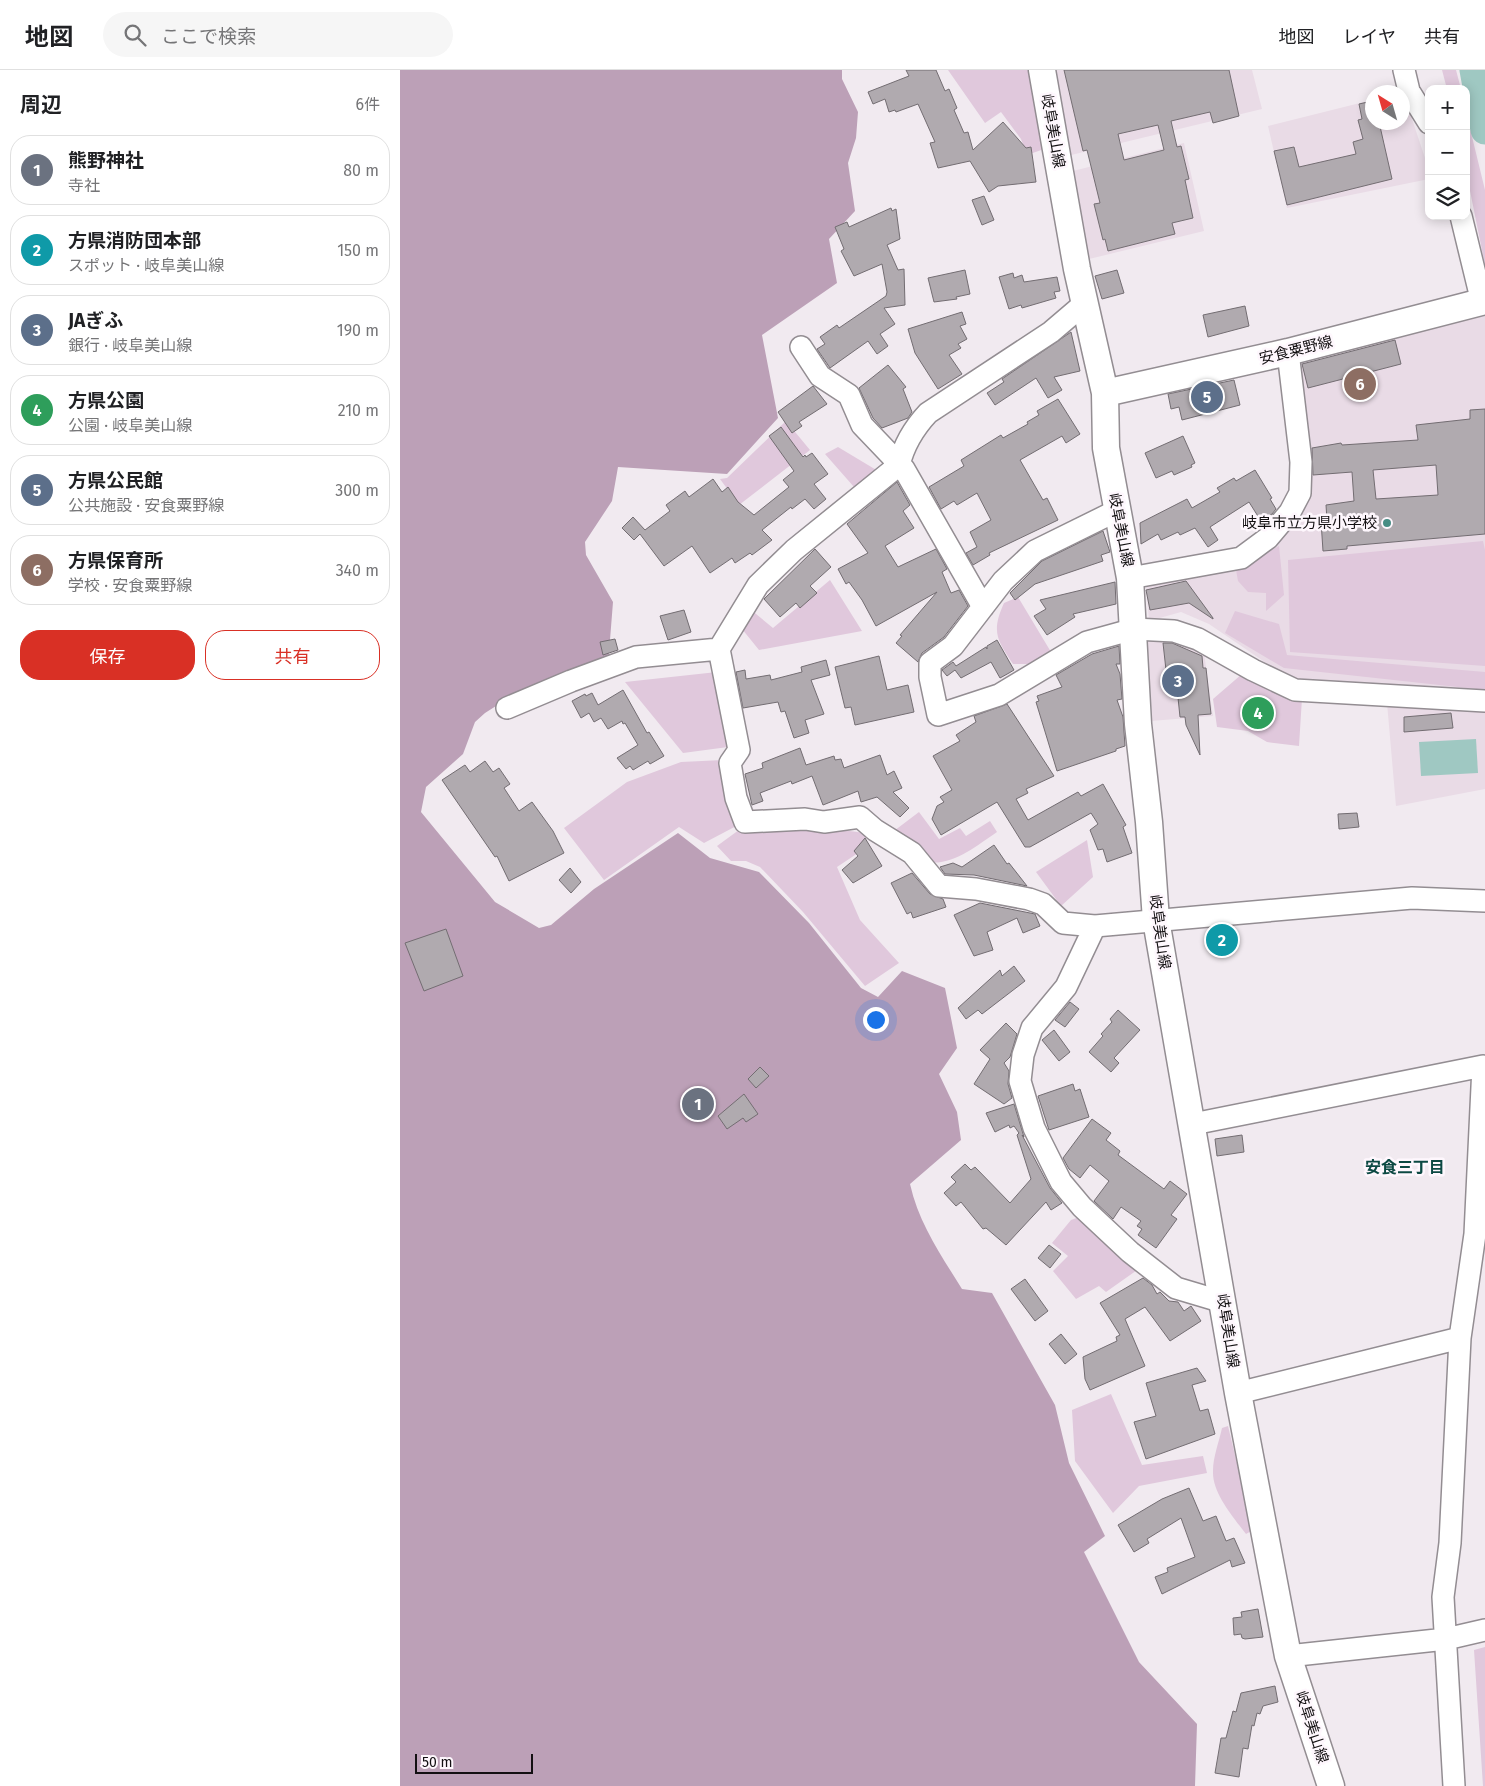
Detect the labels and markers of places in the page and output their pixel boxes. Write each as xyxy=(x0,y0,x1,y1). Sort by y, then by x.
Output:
pin: 6 xyxy=(1344,365,1376,403)
pin: 5 xyxy=(1191,378,1223,416)
place label: 岐阜市立方県小学校 xyxy=(1242,514,1377,532)
marker: 岐阜市立方県小学校 xyxy=(1381,517,1393,529)
pin: 3 xyxy=(1162,662,1194,700)
pin: 4 xyxy=(1242,694,1274,732)
pin: 2 xyxy=(1206,921,1238,959)
pin: 1 xyxy=(682,1085,714,1123)

